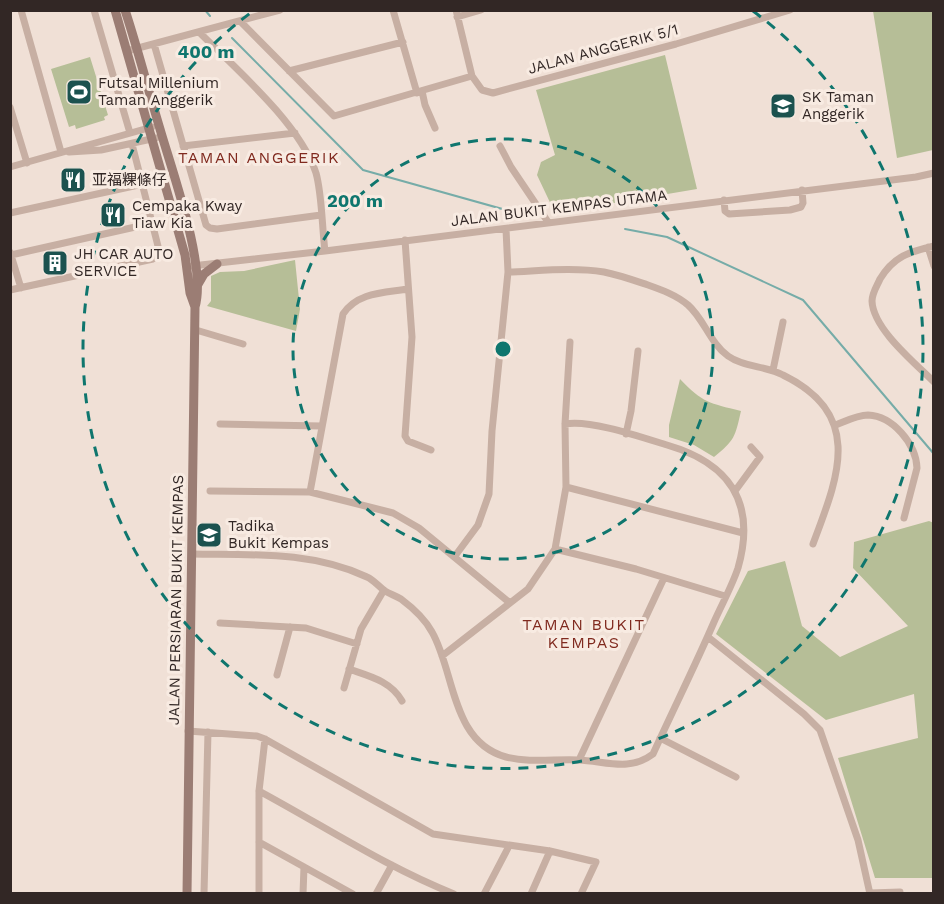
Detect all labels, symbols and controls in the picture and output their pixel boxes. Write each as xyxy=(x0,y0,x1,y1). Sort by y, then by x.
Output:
street label: JALAN ANGGERIK 5/1 xyxy=(526,20,680,78)
text: 400 m xyxy=(178,41,234,62)
place label: Futsal Millenium Taman Anggerik xyxy=(98,74,219,109)
sports icon: Futsal Millenium Taman Anggerik xyxy=(64,77,94,107)
place label: SK Taman Anggerik xyxy=(802,88,874,123)
school or university icon: SK Taman Anggerik xyxy=(768,91,798,121)
district label: TAMAN ANGGERIK xyxy=(178,148,340,167)
restaurant icon: 亚福粿條仔 xyxy=(58,165,88,195)
place label: 亚福粿條仔 xyxy=(92,171,167,189)
street label: JALAN BUKIT KEMPAS UTAMA xyxy=(450,186,668,230)
text: 200 m xyxy=(327,190,383,211)
place label: Cempaka Kway Tiaw Kia xyxy=(132,197,242,232)
restaurant icon: Cempaka Kway Tiaw Kia xyxy=(98,200,128,230)
place label: JH CAR AUTO SERVICE xyxy=(74,245,173,280)
building icon: JH CAR AUTO SERVICE xyxy=(40,248,70,278)
centre of rings xyxy=(493,339,513,359)
street label: JALAN PERSIARAN BUKIT KEMPAS xyxy=(165,475,187,725)
place label: Tadika Bukit Kempas xyxy=(228,517,329,552)
school or university icon: Tadika Bukit Kempas xyxy=(194,520,224,550)
district label: TAMAN BUKIT KEMPAS xyxy=(522,615,646,652)

